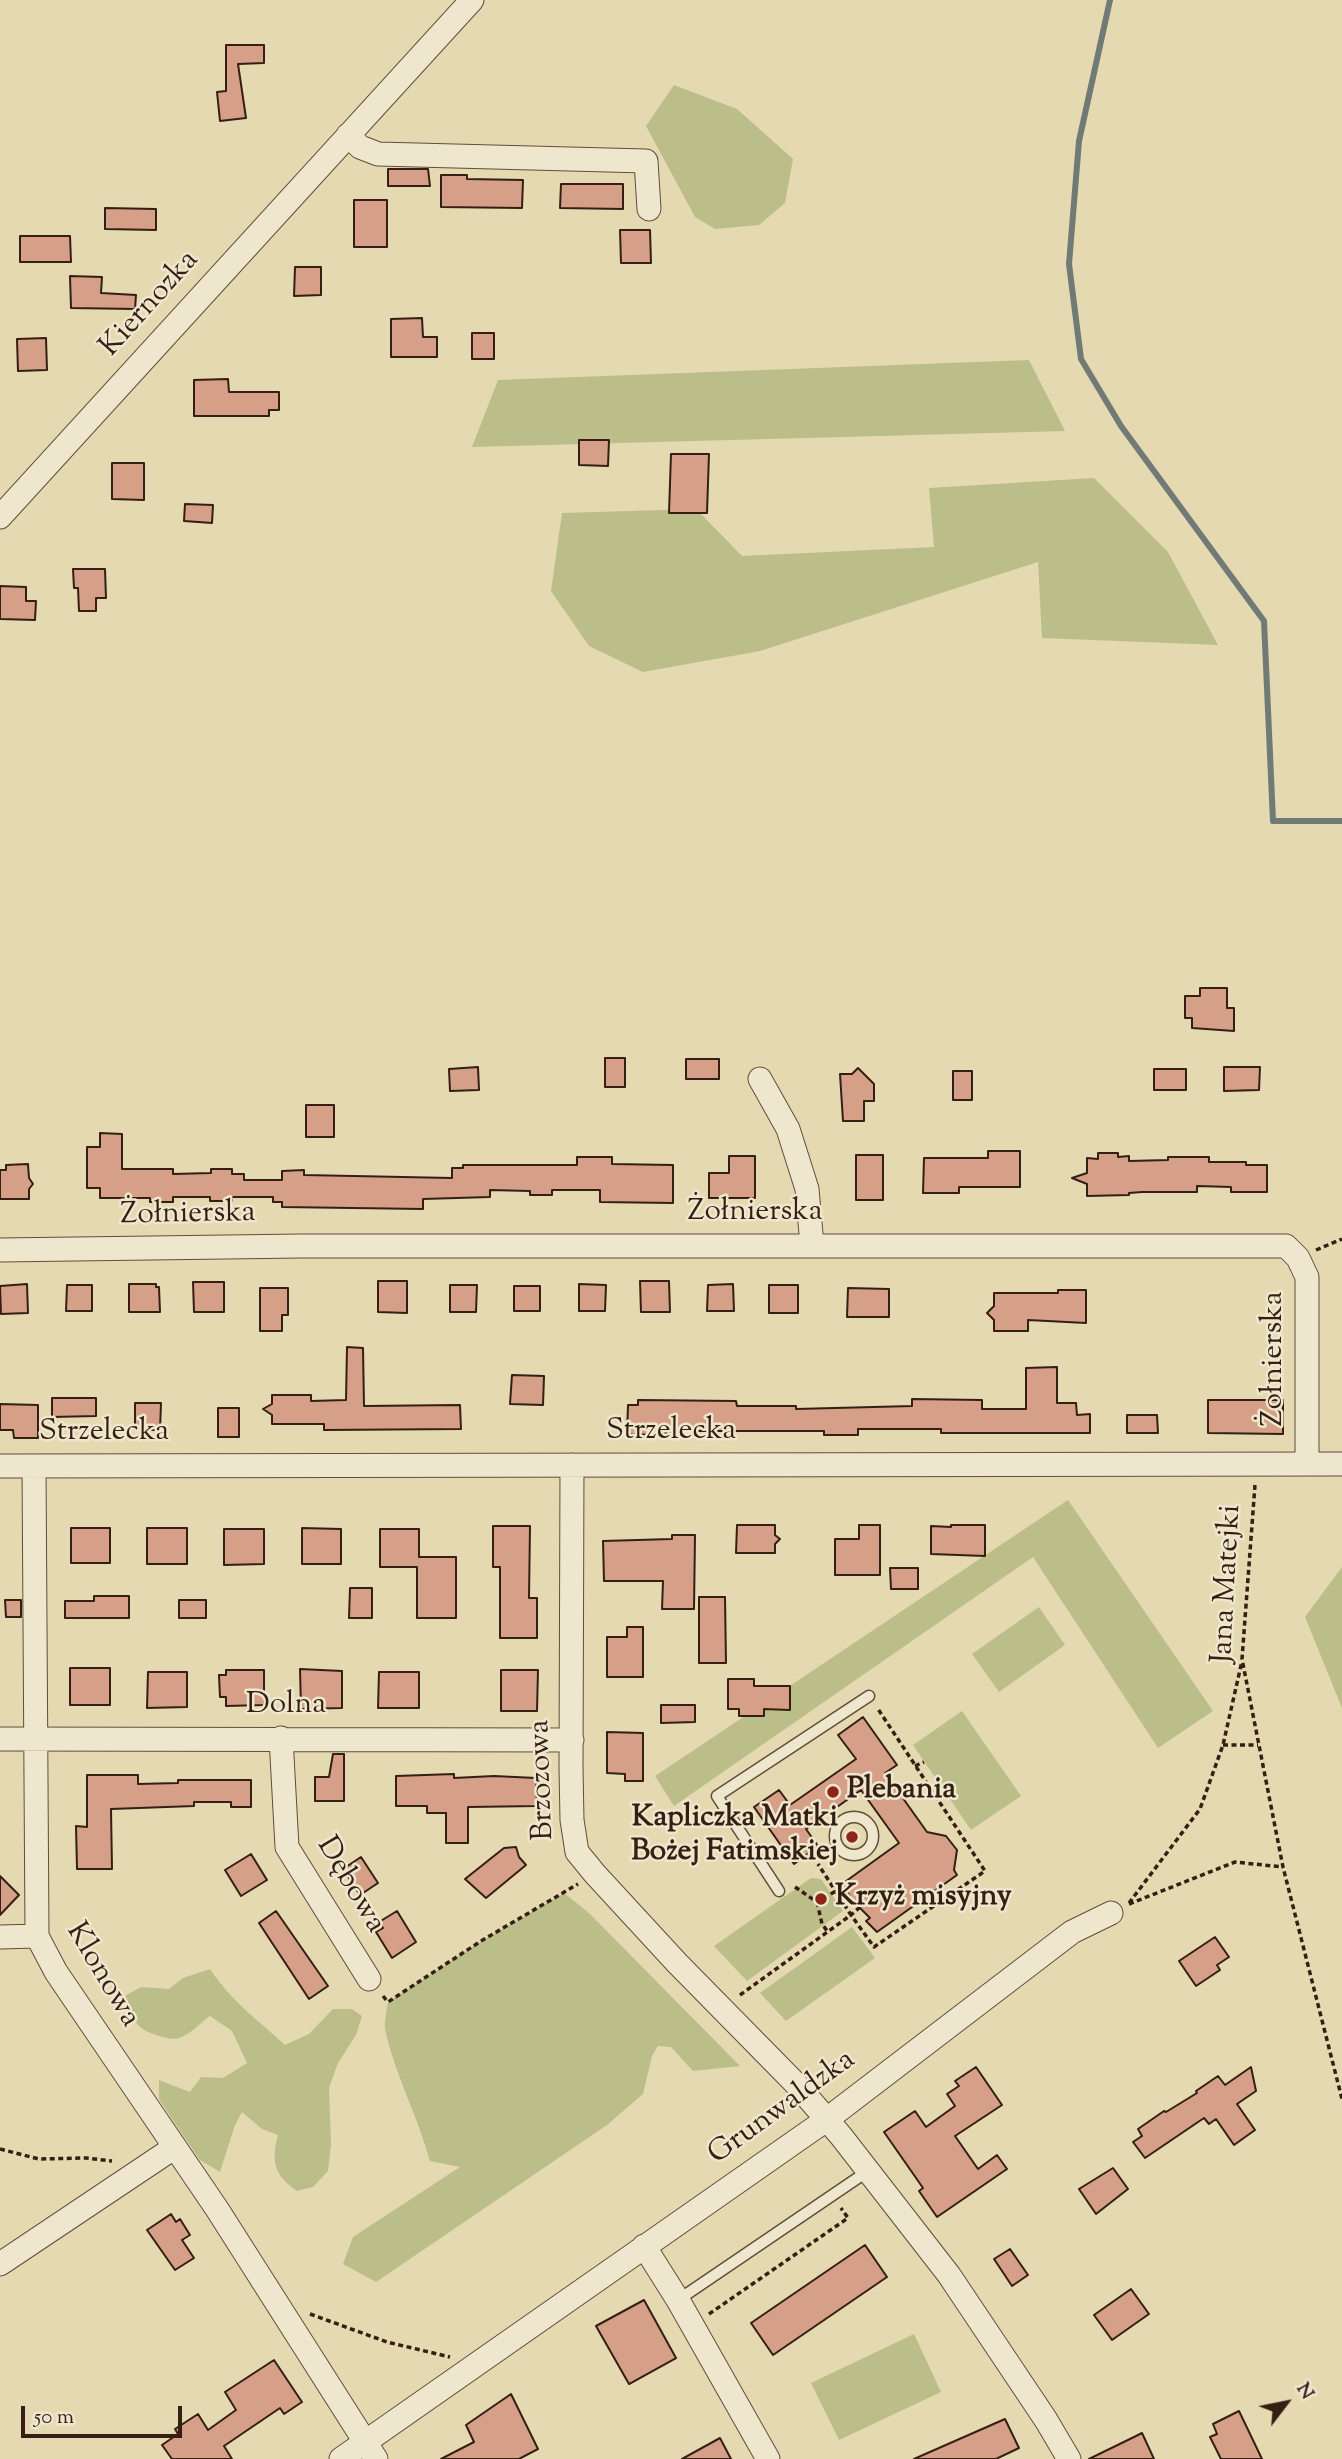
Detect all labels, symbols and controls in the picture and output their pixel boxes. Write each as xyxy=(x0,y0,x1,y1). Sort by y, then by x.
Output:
street label: Kiernozka xyxy=(94,244,208,366)
street label: Żołnierska xyxy=(688,1196,822,1232)
street label: Żołnierska xyxy=(120,1197,256,1235)
street label: Żołnierska xyxy=(1258,1292,1294,1426)
street label: Strzelecka xyxy=(606,1415,736,1451)
street label: Strzelecka xyxy=(39,1416,169,1452)
street label: Jana Matejki xyxy=(1207,1504,1251,1664)
street label: Dolna xyxy=(246,1689,326,1725)
street label: Brzozowa xyxy=(524,1719,564,1841)
place label: Plebania xyxy=(847,1774,956,1810)
marker: Plebania xyxy=(825,1784,841,1800)
place label: Kapliczka Matki Bożej Fatimskiej xyxy=(631,1802,838,1872)
marker: Kapliczka Matki Bożej Fatimskiej xyxy=(844,1829,860,1845)
street label: Dębowa xyxy=(306,1831,392,1941)
place label: Krzyż misyjny xyxy=(835,1881,1012,1917)
marker: Krzyż misyjny xyxy=(813,1891,829,1907)
street label: Klonowa xyxy=(56,1917,146,2035)
street label: Grunwaldzka xyxy=(703,2044,863,2174)
north arrow xyxy=(1251,2368,1321,2438)
text: N xyxy=(1289,2378,1320,2405)
scale bar xyxy=(24,2392,186,2436)
text: 50 m xyxy=(34,2403,74,2433)

